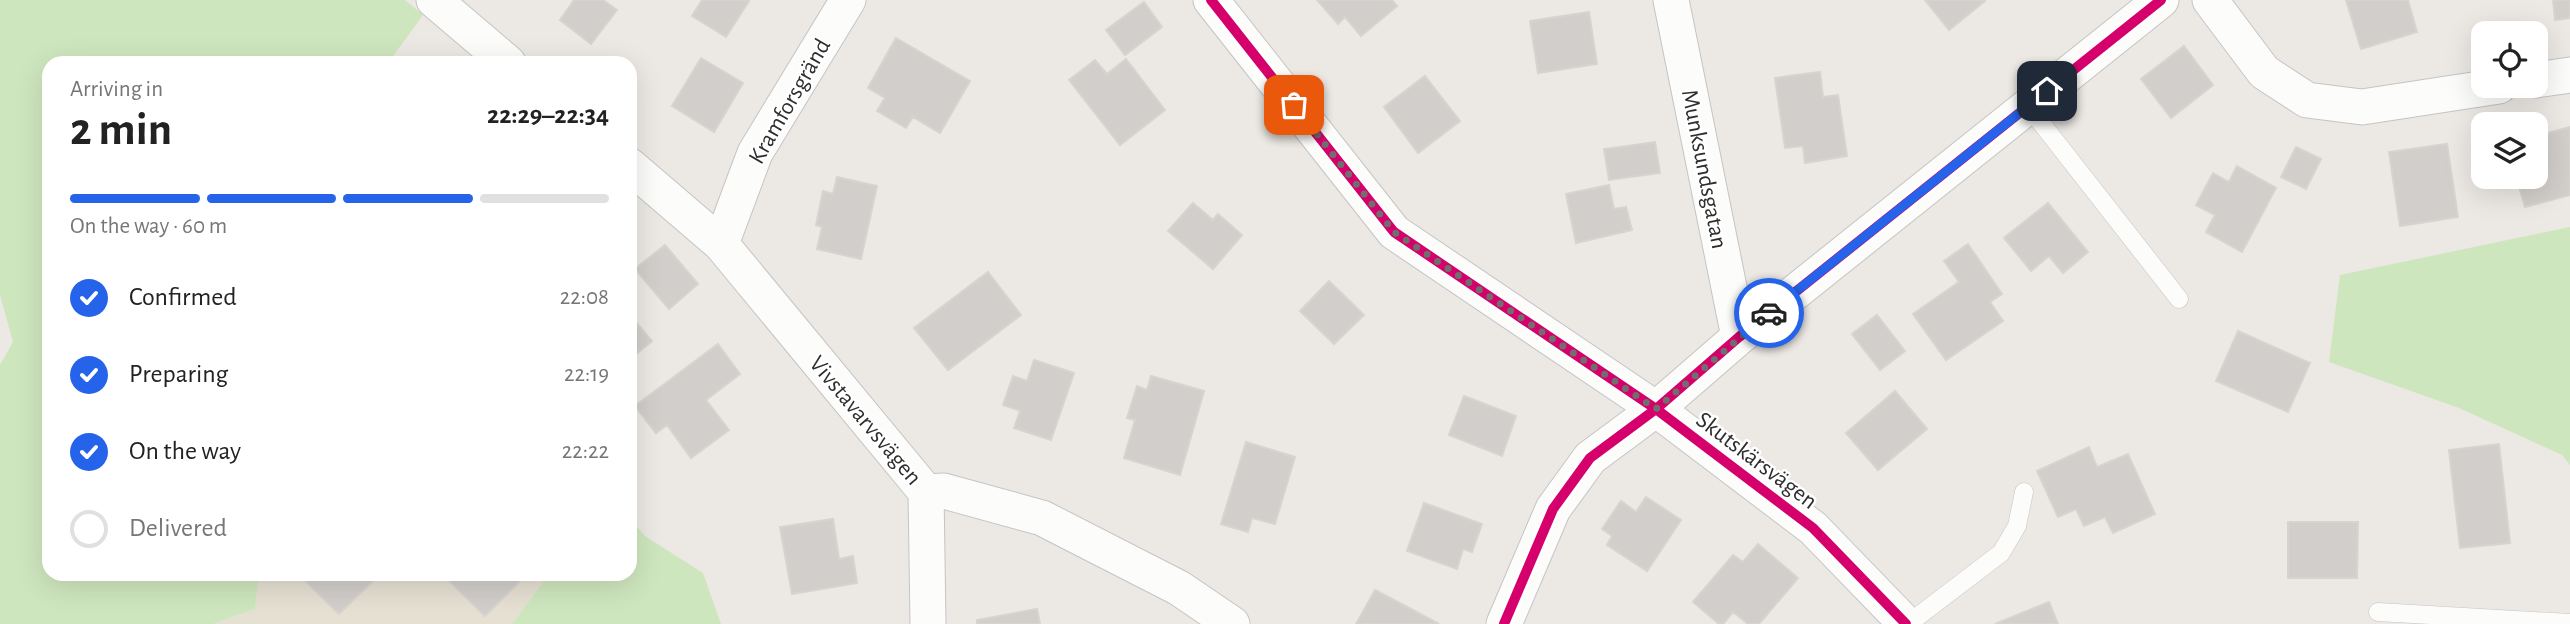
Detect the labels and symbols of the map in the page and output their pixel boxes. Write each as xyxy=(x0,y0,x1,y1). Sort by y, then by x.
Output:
street label: Kramforsgränd xyxy=(744,35,835,168)
pin xyxy=(2017,61,2077,121)
pin xyxy=(1264,75,1324,135)
street label: Munksundsgatan xyxy=(1677,88,1731,251)
courier xyxy=(1734,278,1804,348)
street label: Vivstavarvsvägen xyxy=(804,351,926,490)
street label: Skutskärsvägen xyxy=(1691,408,1821,514)

